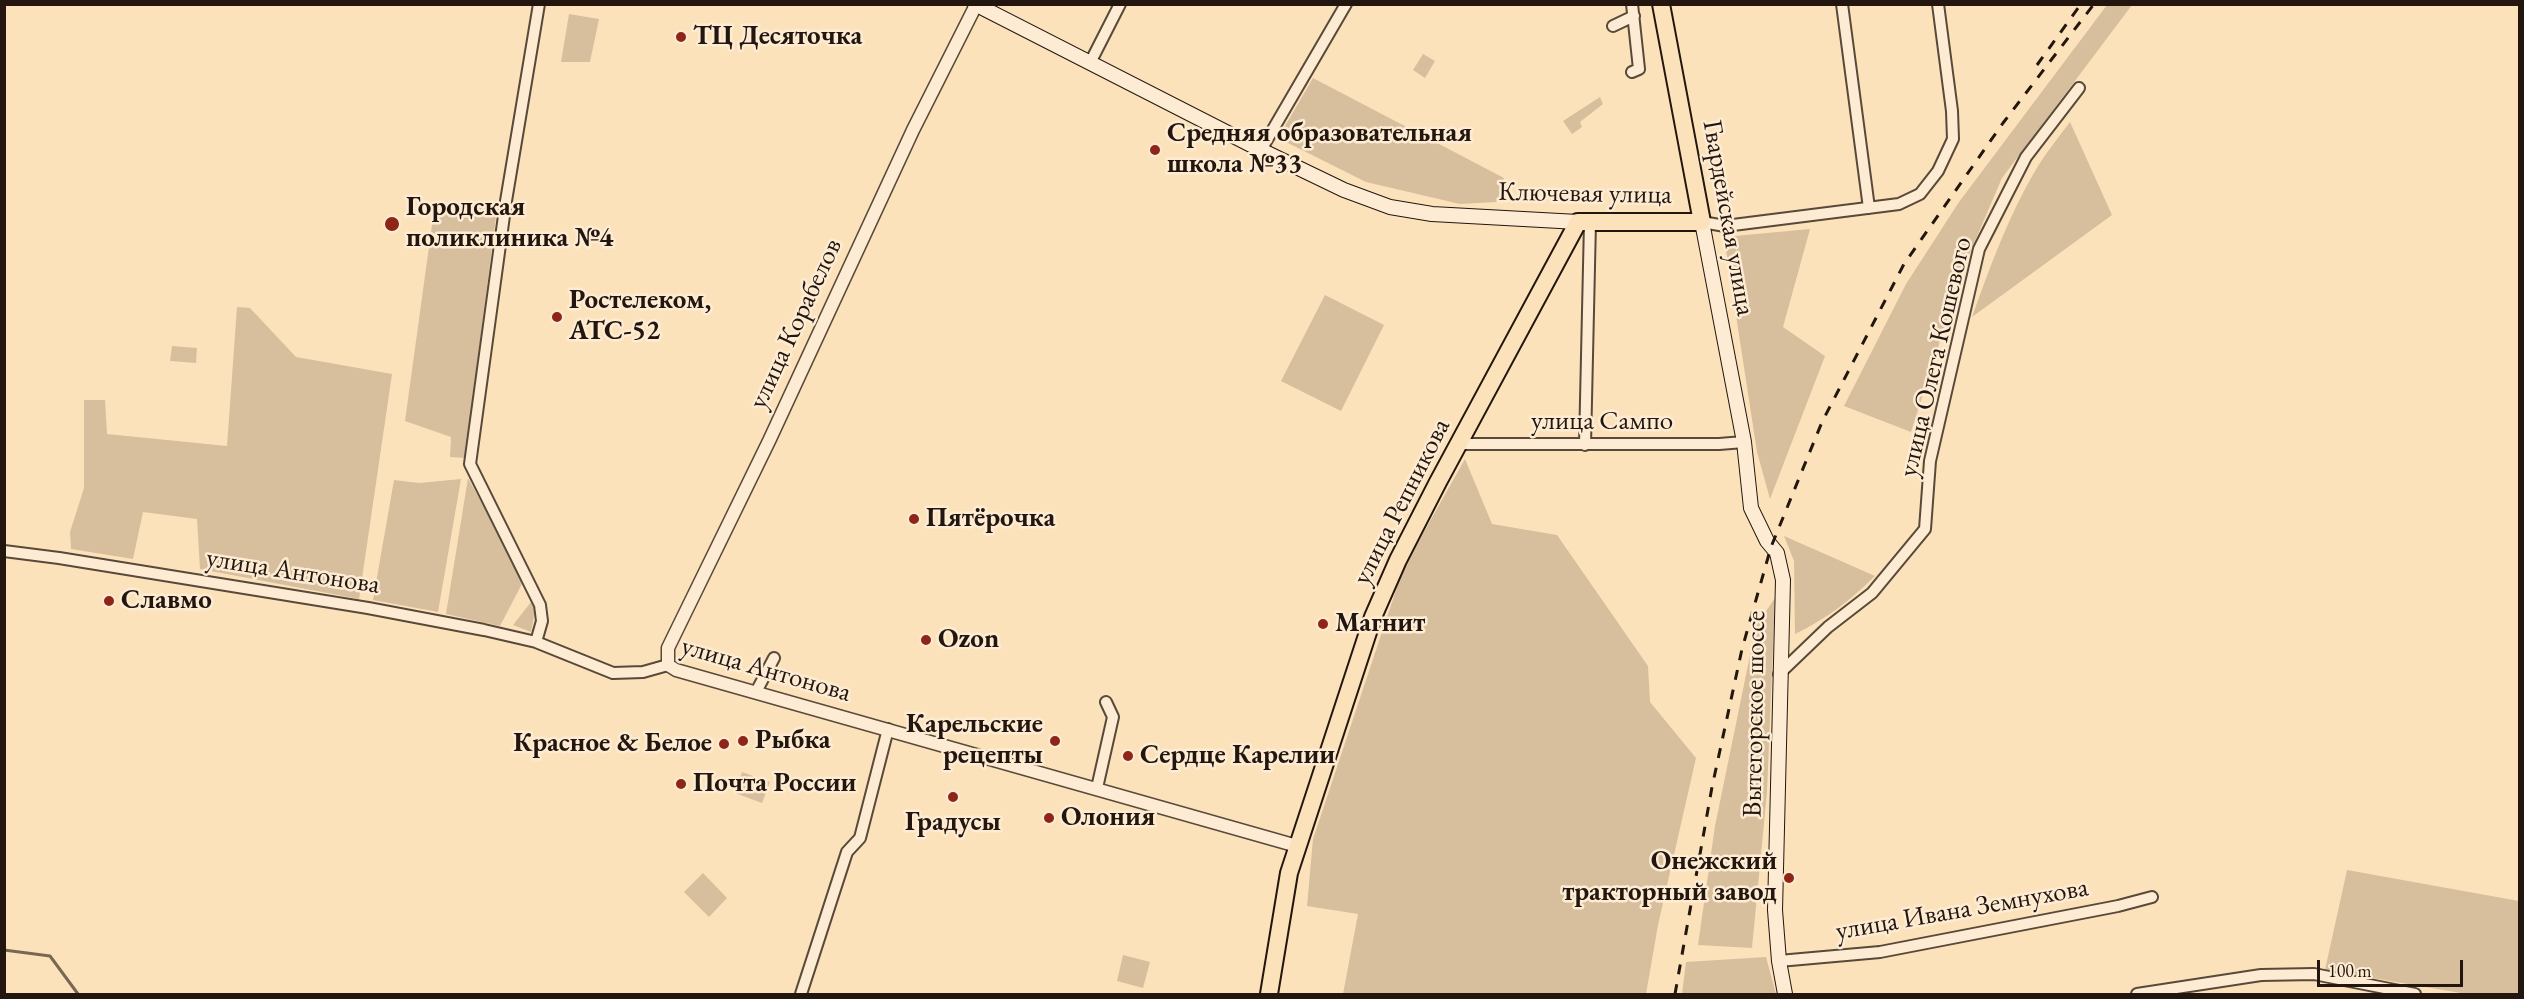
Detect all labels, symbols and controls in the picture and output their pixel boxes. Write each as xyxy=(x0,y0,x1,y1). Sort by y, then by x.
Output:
place label: ТЦ Десяточка xyxy=(693,21,862,53)
marker: ТЦ Десяточка xyxy=(674,30,688,44)
place label: Средняя образовательная школа №33 xyxy=(1167,118,1472,181)
street label: Гвардейская улица xyxy=(1695,118,1761,318)
marker: Средняя образовательная школа №33 xyxy=(1148,143,1162,157)
street label: Ключевая улица xyxy=(1498,176,1672,212)
place label: Городская поликлиника №4 xyxy=(406,192,613,255)
marker: Городская поликлиника №4 xyxy=(383,215,401,233)
street label: улица Корабелов xyxy=(742,234,850,414)
street label: улица Олега Кошевого xyxy=(1893,234,1979,480)
place label: Ростелеком, АТС-52 xyxy=(569,285,711,348)
marker: Ростелеком, АТС-52 xyxy=(550,310,564,324)
street label: улица Сампо xyxy=(1531,406,1673,438)
street label: улица Репникова xyxy=(1346,413,1458,591)
place label: Пятёрочка xyxy=(926,503,1055,535)
marker: Пятёрочка xyxy=(907,512,921,526)
street label: улица Антонова xyxy=(204,542,382,602)
place label: Славмо xyxy=(121,585,212,617)
marker: Славмо xyxy=(102,594,116,608)
place label: Магнит xyxy=(1335,608,1425,640)
street label: Вытегорское шоссе xyxy=(1737,610,1773,818)
marker: Магнит xyxy=(1316,617,1330,631)
place label: Ozon xyxy=(938,624,999,656)
street label: улица Антонова xyxy=(677,630,855,710)
marker: Ozon xyxy=(919,633,933,647)
place label: Карельские рецепты xyxy=(906,709,1043,772)
place label: Рыбка xyxy=(755,725,831,757)
place label: Красное & Белое xyxy=(513,728,712,760)
marker: Рыбка xyxy=(736,734,750,748)
marker: Карельские рецепты xyxy=(1048,734,1062,748)
marker: Красное & Белое xyxy=(717,737,731,751)
place label: Сердце Карелии xyxy=(1140,740,1335,772)
marker: Сердце Карелии xyxy=(1121,749,1135,763)
place label: Почта России xyxy=(693,768,856,800)
marker: Почта России xyxy=(674,777,688,791)
marker: Градусы xyxy=(946,790,960,804)
place label: Олония xyxy=(1061,802,1155,834)
place label: Градусы xyxy=(905,807,1001,839)
marker: Олония xyxy=(1042,811,1056,825)
place label: Онежский тракторный завод xyxy=(1562,846,1777,909)
marker: Онежский тракторный завод xyxy=(1782,871,1796,885)
street label: улица Ивана Земнухова xyxy=(1833,872,2091,948)
scale bar xyxy=(2320,948,2466,986)
text: 100 m xyxy=(2328,959,2372,982)

